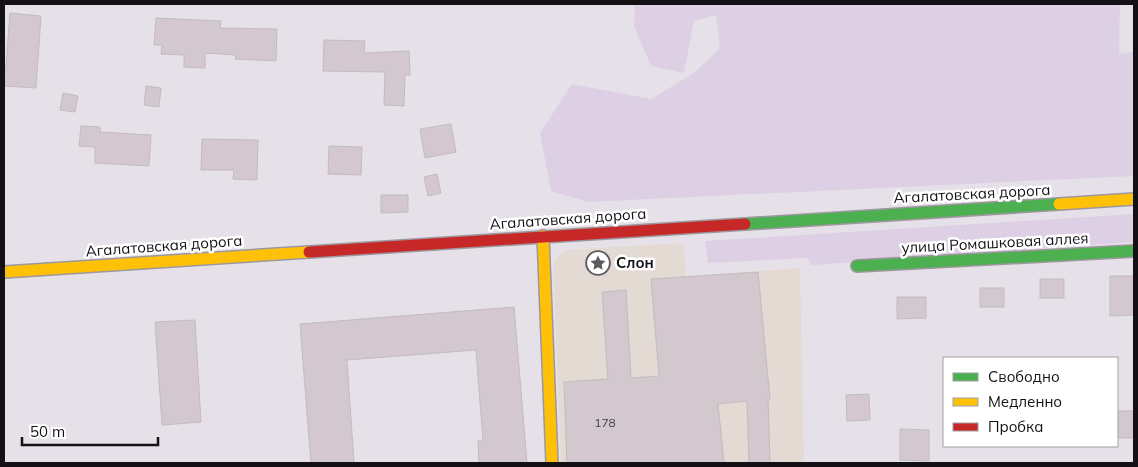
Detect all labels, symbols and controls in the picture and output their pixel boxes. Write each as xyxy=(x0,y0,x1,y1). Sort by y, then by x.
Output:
street label: Агалатовская дорога xyxy=(893,180,1051,207)
street label: Агалатовская дорога xyxy=(489,204,647,233)
street label: улица Ромашковая аллея xyxy=(901,228,1089,257)
street label: Агалатовская дорога xyxy=(85,231,243,260)
place icon: Слон xyxy=(585,250,611,276)
place label: Слон xyxy=(616,253,654,272)
legend xyxy=(943,357,1118,447)
text: Свободно xyxy=(988,367,1060,386)
text: Медленно xyxy=(988,392,1062,411)
scale bar xyxy=(22,414,159,446)
house number: 178 xyxy=(594,415,616,430)
text: Пробка xyxy=(988,417,1043,436)
text: 50 m xyxy=(30,422,65,441)

